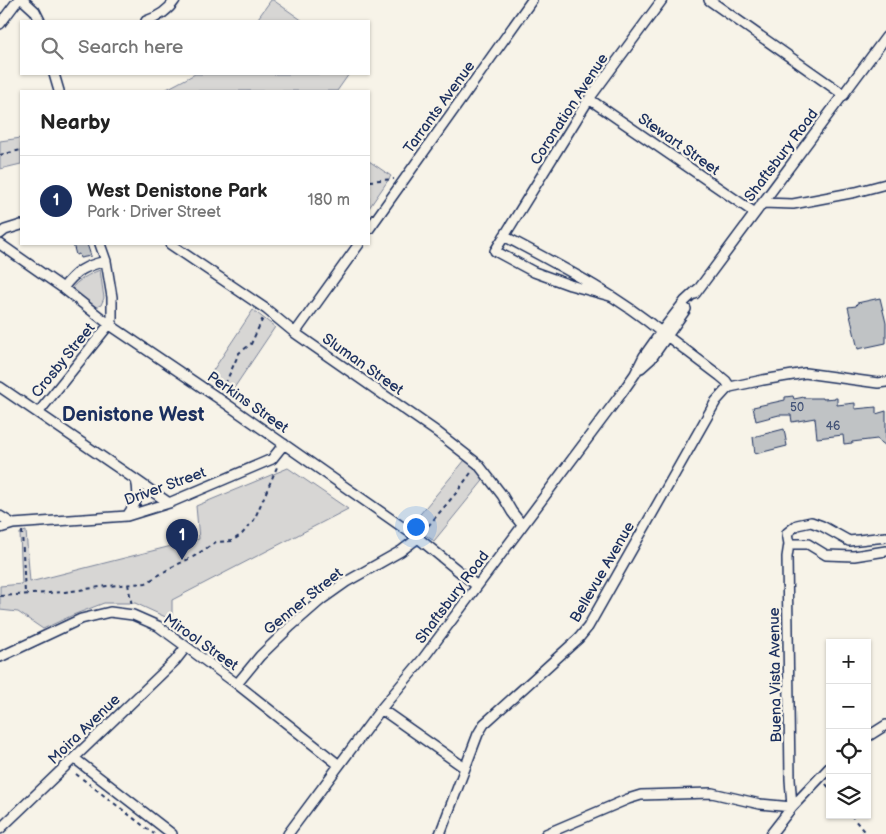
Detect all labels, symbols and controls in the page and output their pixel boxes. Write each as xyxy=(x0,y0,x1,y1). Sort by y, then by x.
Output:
search box xyxy=(20,20,370,75)
icon: search xyxy=(38,34,66,62)
text: Search here xyxy=(78,36,183,59)
street label: Coronation Avenue xyxy=(526,50,613,169)
street label: Tarrants Avenue xyxy=(399,57,479,157)
street label: Shaftsbury Road xyxy=(740,105,822,205)
street label: Stewart Street xyxy=(634,109,724,180)
text: Nearby xyxy=(40,110,110,135)
text: West Denistone Park xyxy=(87,180,267,203)
text: 1 xyxy=(53,191,59,210)
text: 180 m xyxy=(308,191,350,210)
text: Park · Driver Street xyxy=(87,203,221,222)
street label: Crosby Street xyxy=(27,319,100,402)
street label: Sluman Street xyxy=(318,329,407,400)
street label: Perkins Street xyxy=(203,367,292,438)
house number: 50 xyxy=(790,400,804,415)
district label: Denistone West xyxy=(62,403,205,427)
house number: 46 xyxy=(826,419,840,434)
street label: Driver Street xyxy=(122,463,209,510)
your location xyxy=(403,514,429,540)
street label: Bellevue Avenue xyxy=(566,518,639,626)
pin: 1 xyxy=(166,519,198,560)
street label: Shaftsbury Road xyxy=(411,547,493,647)
street label: Genner Street xyxy=(260,563,347,639)
street label: Buena Vista Avenue xyxy=(765,607,786,743)
street label: Mirool Street xyxy=(160,610,242,675)
map controls xyxy=(826,639,871,819)
button: + xyxy=(826,639,871,684)
button: − xyxy=(826,684,871,729)
street label: Moira Avenue xyxy=(44,690,124,768)
button: locate xyxy=(826,729,871,774)
button: layers xyxy=(826,774,871,819)

